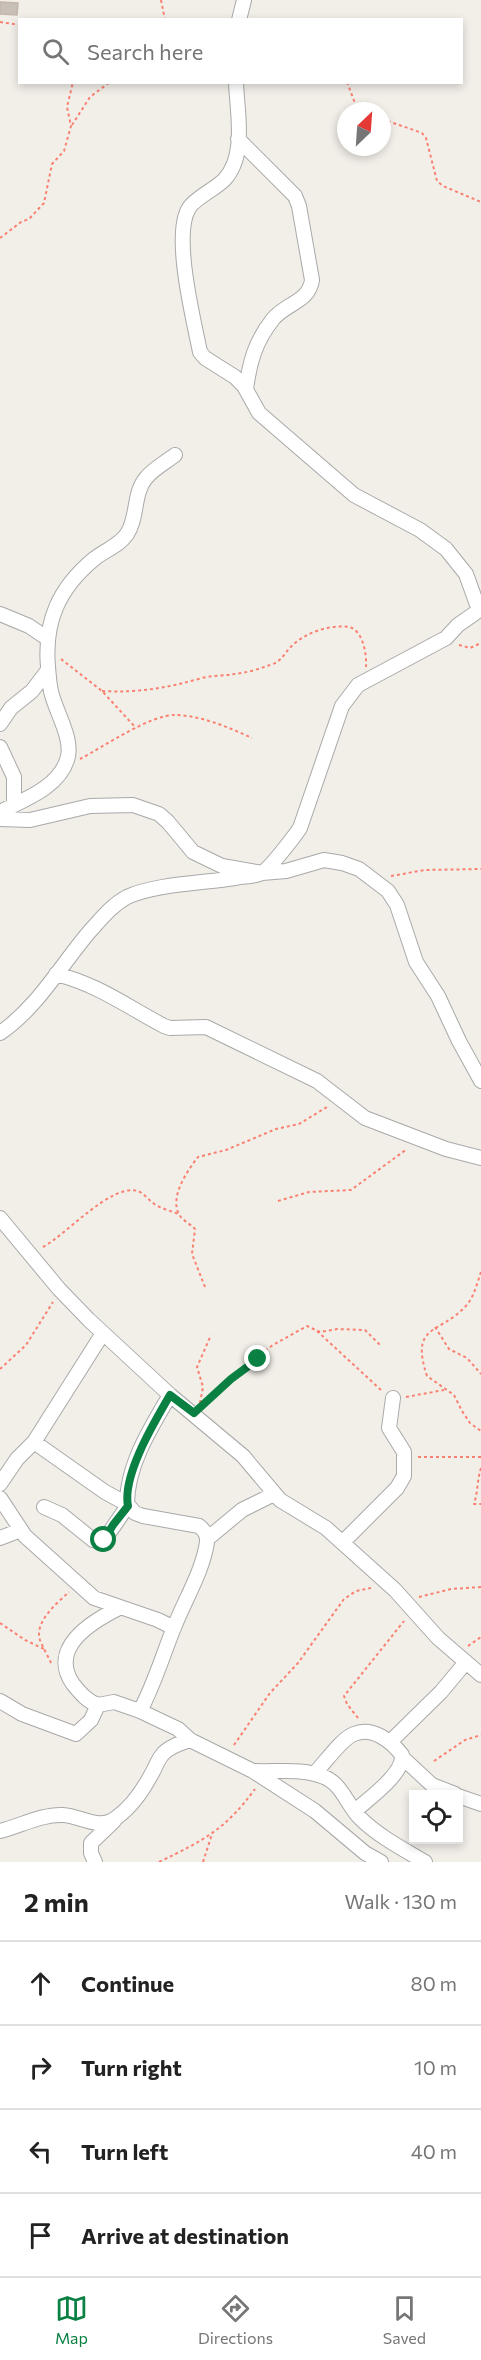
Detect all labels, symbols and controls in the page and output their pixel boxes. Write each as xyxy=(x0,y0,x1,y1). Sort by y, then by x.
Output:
search box xyxy=(18,18,463,84)
icon: search xyxy=(39,35,72,68)
text: Search here xyxy=(87,38,203,65)
north arrow xyxy=(337,102,391,156)
route end xyxy=(244,1345,270,1371)
route start xyxy=(90,1526,116,1552)
map controls xyxy=(409,1790,463,1844)
button: locate xyxy=(409,1790,463,1844)
text: 2 min xyxy=(24,1886,89,1917)
text: Walk · 130 m xyxy=(345,1889,457,1913)
icon: ahead xyxy=(24,1967,57,2000)
text: Continue xyxy=(81,1970,174,1997)
text: 80 m xyxy=(411,1971,457,1995)
icon: right xyxy=(24,2051,57,2084)
text: Turn right xyxy=(81,2054,182,2081)
text: 10 m xyxy=(414,2055,457,2079)
icon: left xyxy=(24,2135,57,2168)
text: Turn left xyxy=(81,2138,168,2165)
text: 40 m xyxy=(411,2139,457,2163)
icon: arrive xyxy=(24,2219,57,2252)
text: Arrive at destination xyxy=(81,2222,289,2249)
tab: Map xyxy=(55,2292,88,2347)
tab: Directions xyxy=(198,2292,273,2347)
tab: Saved xyxy=(383,2292,426,2347)

